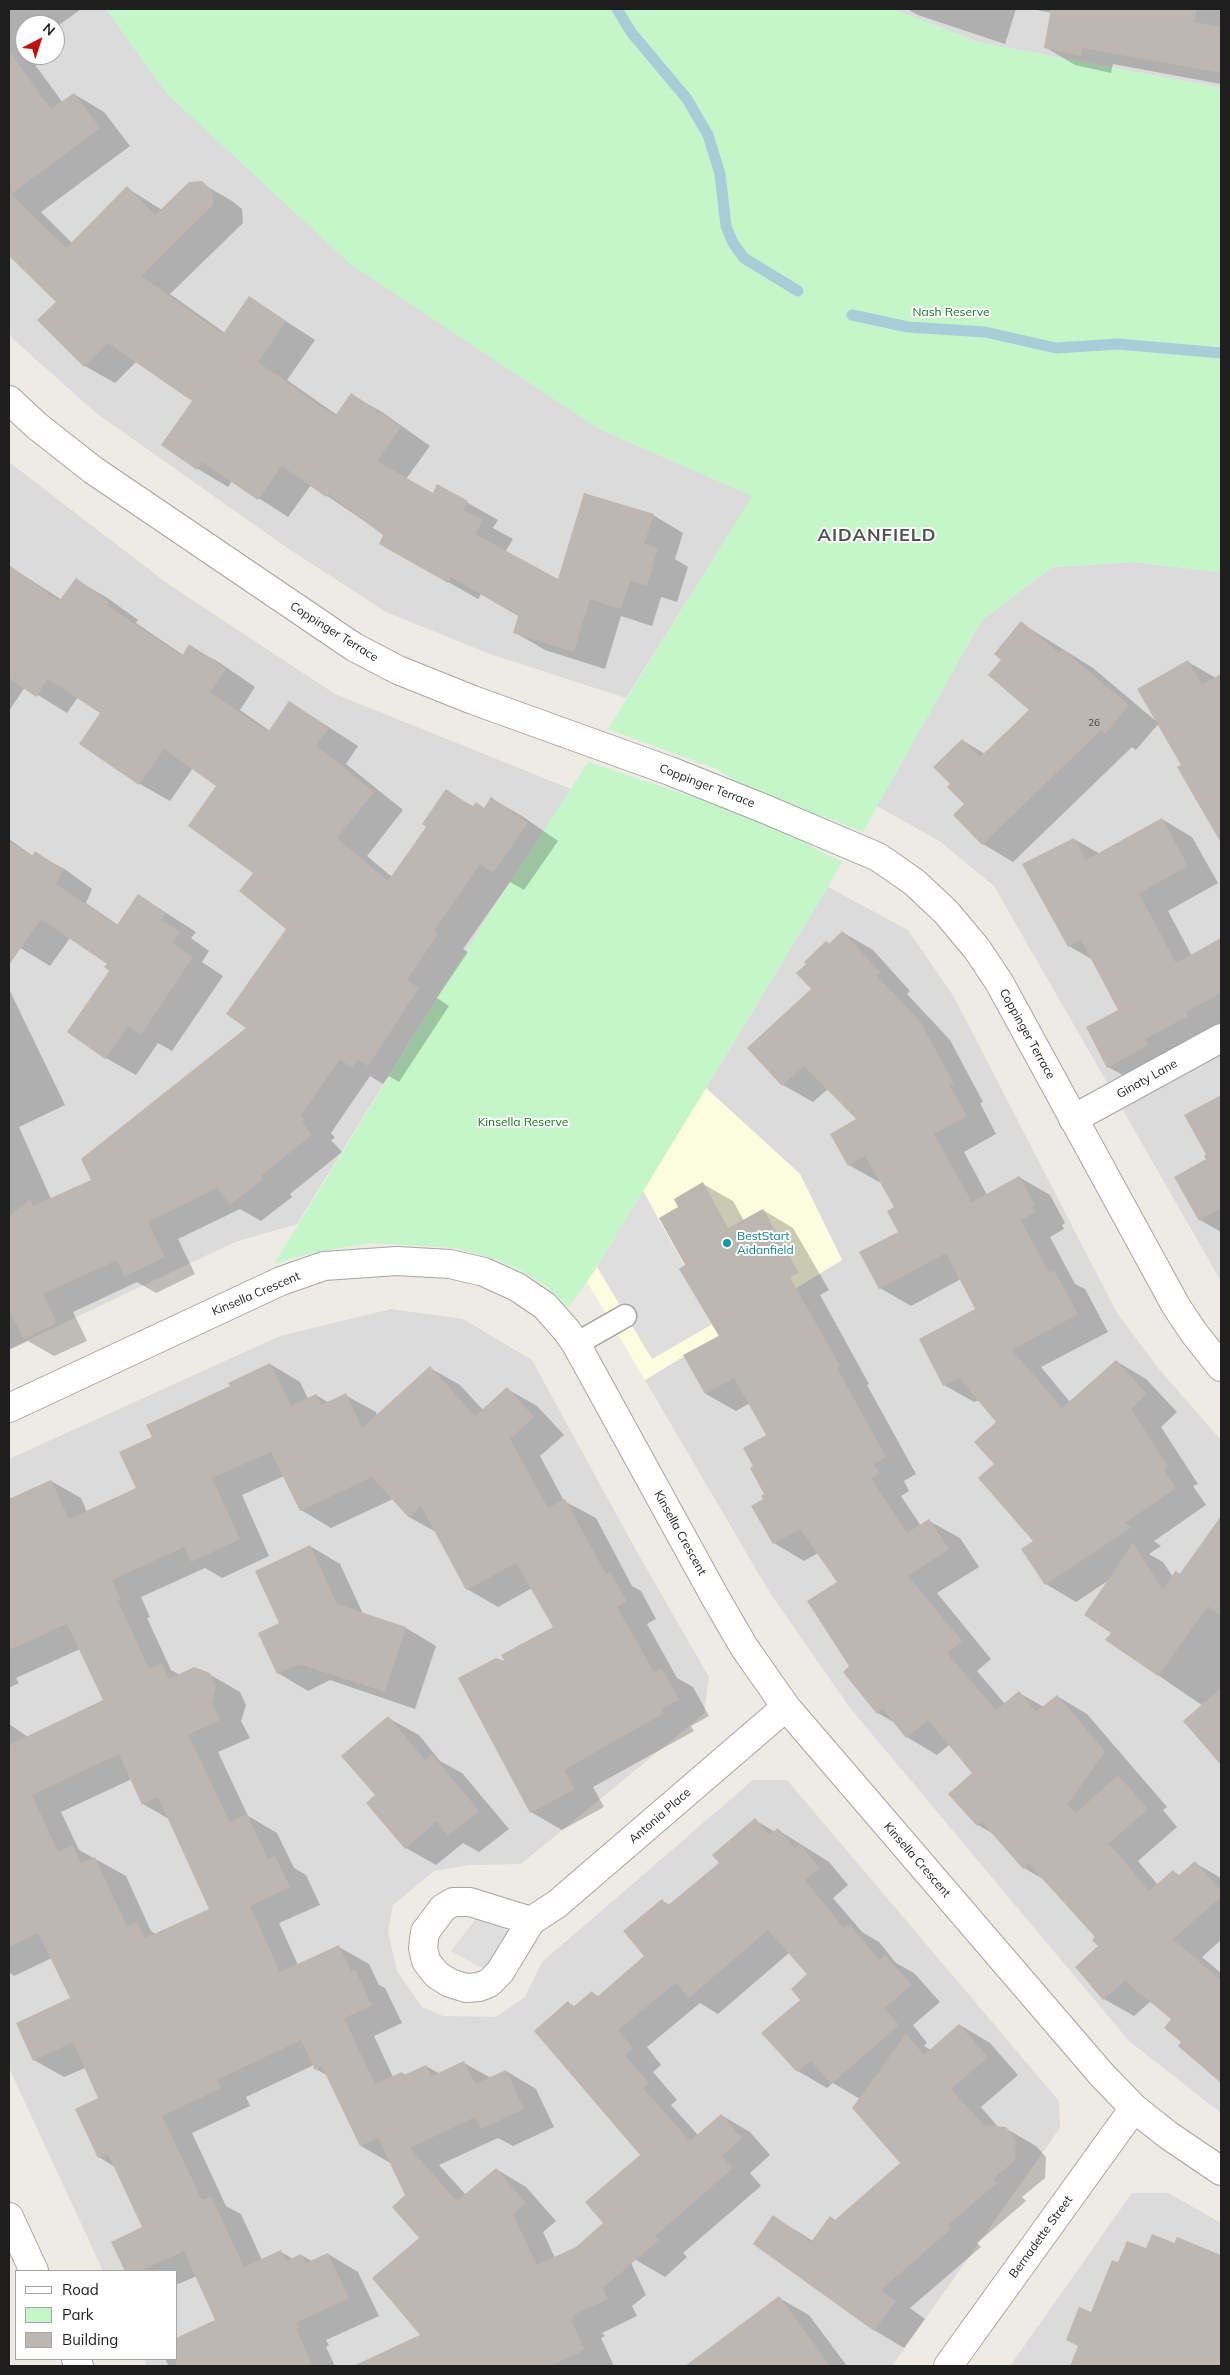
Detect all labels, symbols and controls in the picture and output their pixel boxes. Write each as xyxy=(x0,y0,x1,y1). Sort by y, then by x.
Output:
north arrow xyxy=(15,15,65,65)
text: N xyxy=(39,19,59,40)
park label: Nash Reserve xyxy=(913,305,989,319)
district label: AIDANFIELD xyxy=(816,525,938,547)
street label: Coppinger Terrace xyxy=(287,599,381,665)
house number: 26 xyxy=(1088,717,1100,729)
street label: Coppinger Terrace xyxy=(657,761,757,811)
street label: Coppinger Terrace xyxy=(996,986,1058,1082)
street label: Ginaty Lane xyxy=(1114,1056,1180,1102)
park label: Kinsella Reserve xyxy=(478,1115,568,1129)
place label: BestStart Aidanfield xyxy=(737,1229,794,1257)
marker: BestStart Aidanfield xyxy=(721,1237,733,1249)
street label: Kinsella Crescent xyxy=(210,1269,302,1319)
street label: Kinsella Crescent xyxy=(651,1488,709,1578)
street label: Antonia Place xyxy=(626,1785,694,1847)
street label: Kinsella Crescent xyxy=(881,1820,953,1900)
street label: Bernadette Street xyxy=(1006,2193,1076,2281)
legend xyxy=(15,2270,178,2360)
text: Road xyxy=(62,2280,99,2299)
text: Park xyxy=(62,2305,94,2324)
text: Building xyxy=(62,2330,118,2349)

